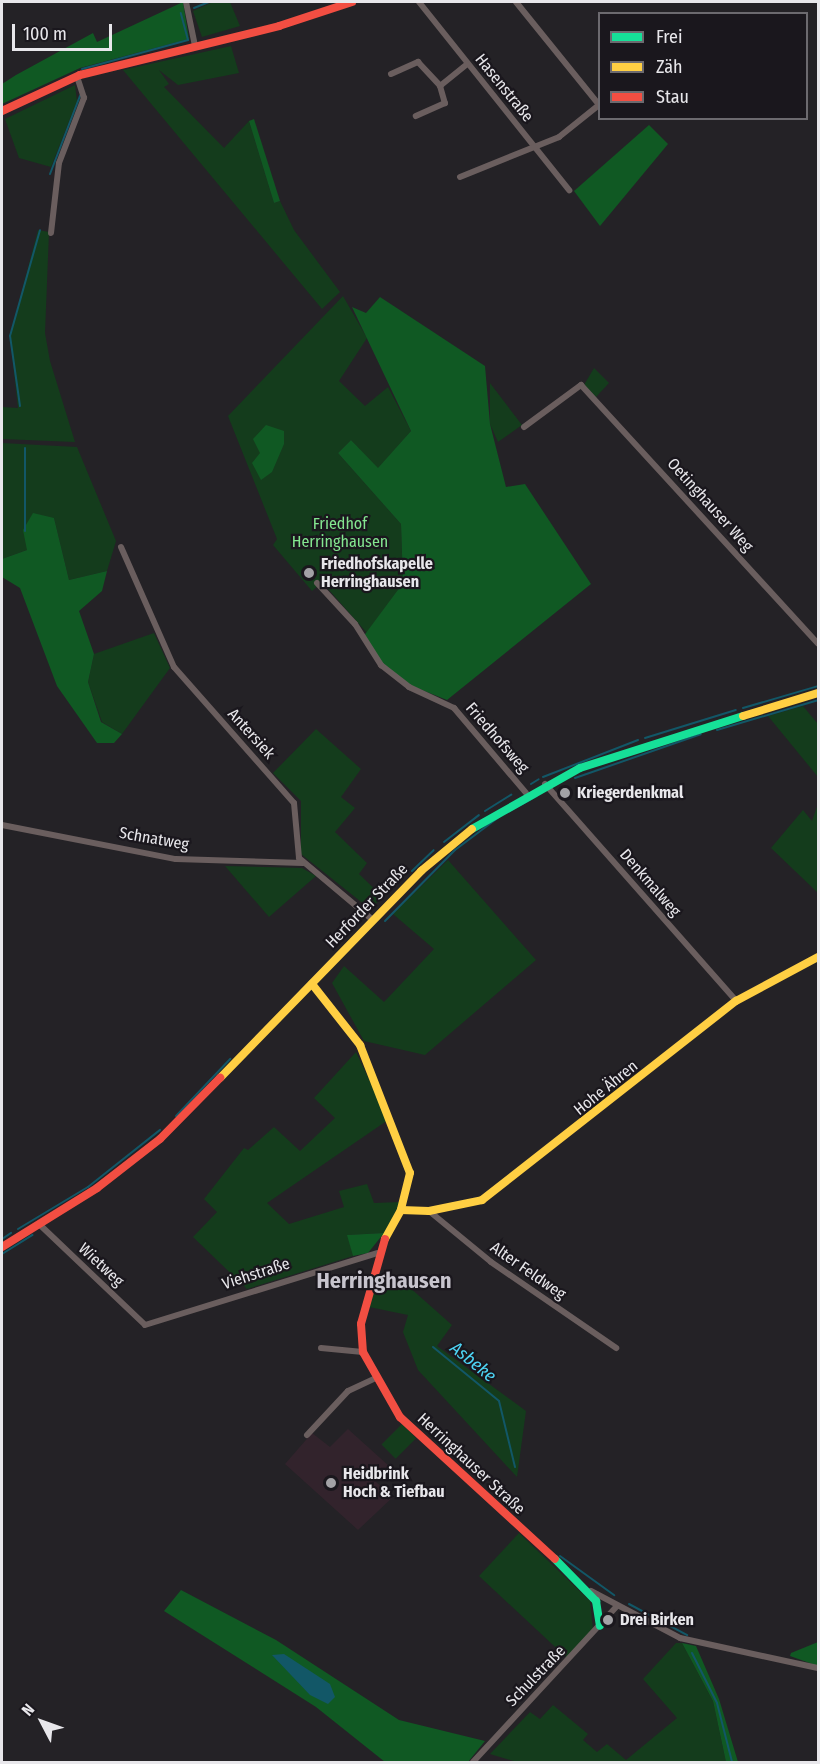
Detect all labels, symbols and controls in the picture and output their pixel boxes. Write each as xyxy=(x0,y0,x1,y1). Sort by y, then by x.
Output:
scale bar xyxy=(15,12,116,50)
legend xyxy=(598,12,808,120)
text: 100 m xyxy=(23,23,67,45)
text: Frei xyxy=(656,26,682,48)
street label: Hasenstraße xyxy=(471,50,537,126)
text: Zäh xyxy=(656,56,683,78)
text: Stau xyxy=(656,86,689,108)
street label: Oetinghauser Weg xyxy=(663,454,757,556)
park label: Friedhof Herringhausen xyxy=(292,514,388,552)
place label: Friedhofskapelle Herringhausen xyxy=(321,554,433,592)
marker: Friedhofskapelle Herringhausen xyxy=(302,566,316,580)
street label: Friedhofsweg xyxy=(461,699,533,777)
street label: Antersiek xyxy=(223,705,279,763)
place label: Kriegerdenkmal xyxy=(577,783,683,803)
marker: Kriegerdenkmal xyxy=(558,786,572,800)
street label: Schnatweg xyxy=(118,823,190,855)
street label: Denkmalweg xyxy=(615,845,685,921)
street label: Herforder Straße xyxy=(322,860,412,952)
street label: Hohe Ähren xyxy=(570,1056,642,1120)
street label: Alter Feldweg xyxy=(487,1238,569,1304)
street label: Wietweg xyxy=(74,1239,128,1291)
street label: Viehstraße xyxy=(220,1254,292,1294)
district label: Herringhausen xyxy=(317,1268,451,1294)
water label: Asbeke xyxy=(446,1337,500,1387)
street label: Herringhauser Straße xyxy=(413,1409,529,1519)
place label: Heidbrink Hoch & Tiefbau xyxy=(343,1464,444,1502)
marker: Heidbrink Hoch & Tiefbau xyxy=(324,1476,338,1490)
place label: Drei Birken xyxy=(620,1610,694,1630)
marker: Drei Birken xyxy=(601,1613,615,1627)
street label: Schulstraße xyxy=(502,1642,570,1710)
north arrow xyxy=(12,1692,72,1752)
text: N xyxy=(18,1700,38,1720)

